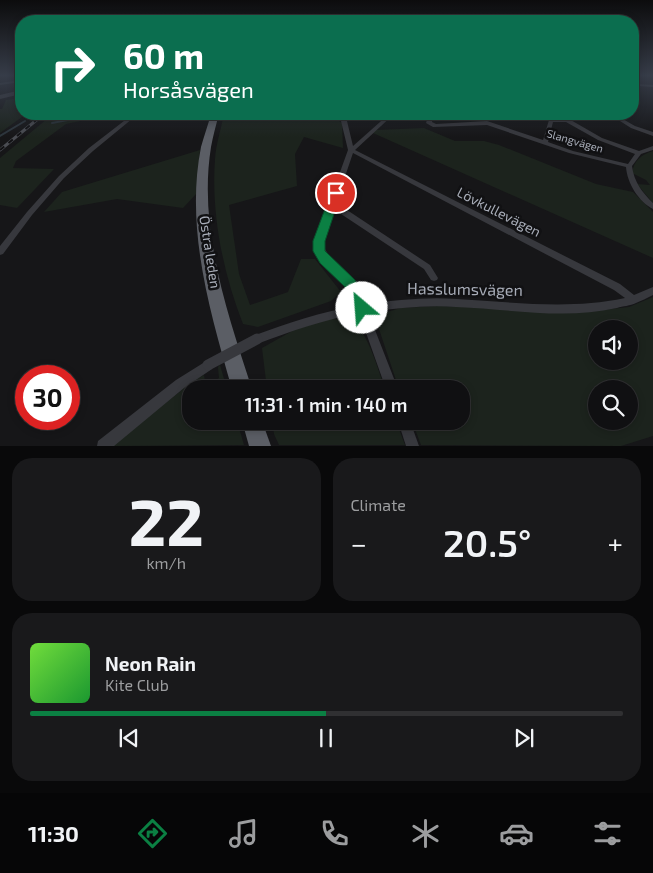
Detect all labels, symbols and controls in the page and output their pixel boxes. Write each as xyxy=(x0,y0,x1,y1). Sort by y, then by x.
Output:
text: 60 m xyxy=(123,34,204,76)
icon: right xyxy=(40,35,105,100)
text: Horsåsvägen xyxy=(123,76,254,102)
street label: Slangvägen xyxy=(545,126,605,155)
pin xyxy=(315,172,357,214)
icon: arrive xyxy=(322,179,350,207)
street label: Lövkullevägen xyxy=(454,183,544,240)
street label: Östra leden xyxy=(196,214,225,290)
street label: Hasslumsvägen xyxy=(407,278,523,299)
position arrow xyxy=(335,281,387,333)
map controls xyxy=(588,320,638,430)
button: sound xyxy=(588,320,638,370)
speed limit sign: 30 xyxy=(15,365,80,430)
button: search xyxy=(588,380,638,430)
text: 11:31 · 1 min · 140 m xyxy=(245,393,407,416)
text: 22 xyxy=(128,481,204,559)
text: Climate xyxy=(351,495,406,514)
text: 20.5° xyxy=(443,519,531,565)
text: − xyxy=(351,526,367,560)
text: + xyxy=(608,526,623,560)
text: km/h xyxy=(146,553,186,572)
text: Neon Rain xyxy=(105,652,196,675)
text: Kite Club xyxy=(105,675,169,694)
icon: previous xyxy=(115,724,143,752)
icon: pause xyxy=(312,724,340,752)
icon: next xyxy=(510,724,538,752)
icon: directions xyxy=(135,816,170,851)
icon: music xyxy=(226,816,261,851)
icon: phone xyxy=(317,816,352,851)
icon: climate xyxy=(408,816,443,851)
icon: car xyxy=(499,816,534,851)
icon: filters xyxy=(590,816,625,851)
text: 11:30 xyxy=(28,820,79,846)

